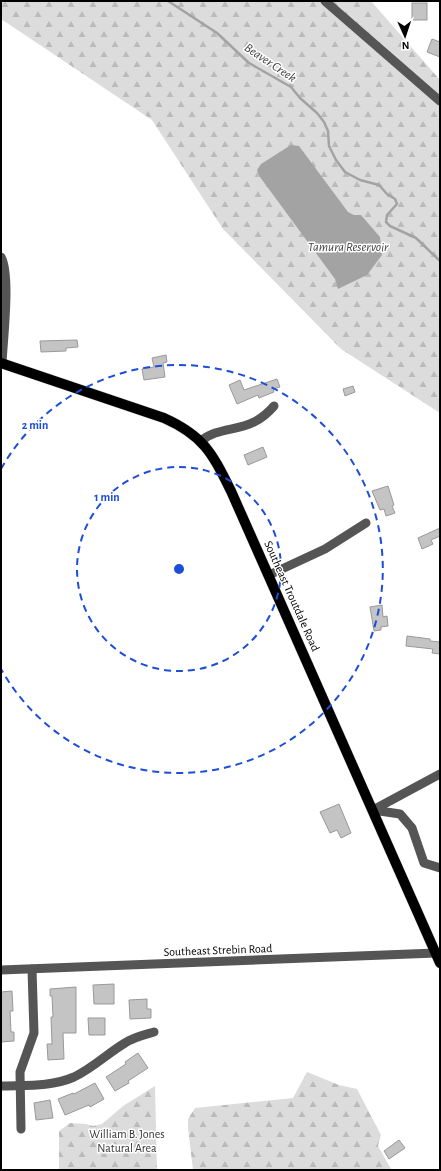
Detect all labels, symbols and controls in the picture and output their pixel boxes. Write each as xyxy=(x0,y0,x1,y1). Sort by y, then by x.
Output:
north arrow xyxy=(385,16,425,56)
text: N xyxy=(401,40,410,51)
water label: Beaver Creek xyxy=(242,41,298,85)
water label: Tamura Reservoir xyxy=(308,241,389,254)
text: 2 min xyxy=(22,419,48,431)
text: 1 min xyxy=(94,491,120,503)
street label: Southeast Troutdale Road xyxy=(262,539,322,653)
centre of rings xyxy=(172,562,186,576)
street label: Southeast Strebin Road xyxy=(163,942,273,958)
park label: William B. Jones Natural Area xyxy=(89,1128,165,1154)

